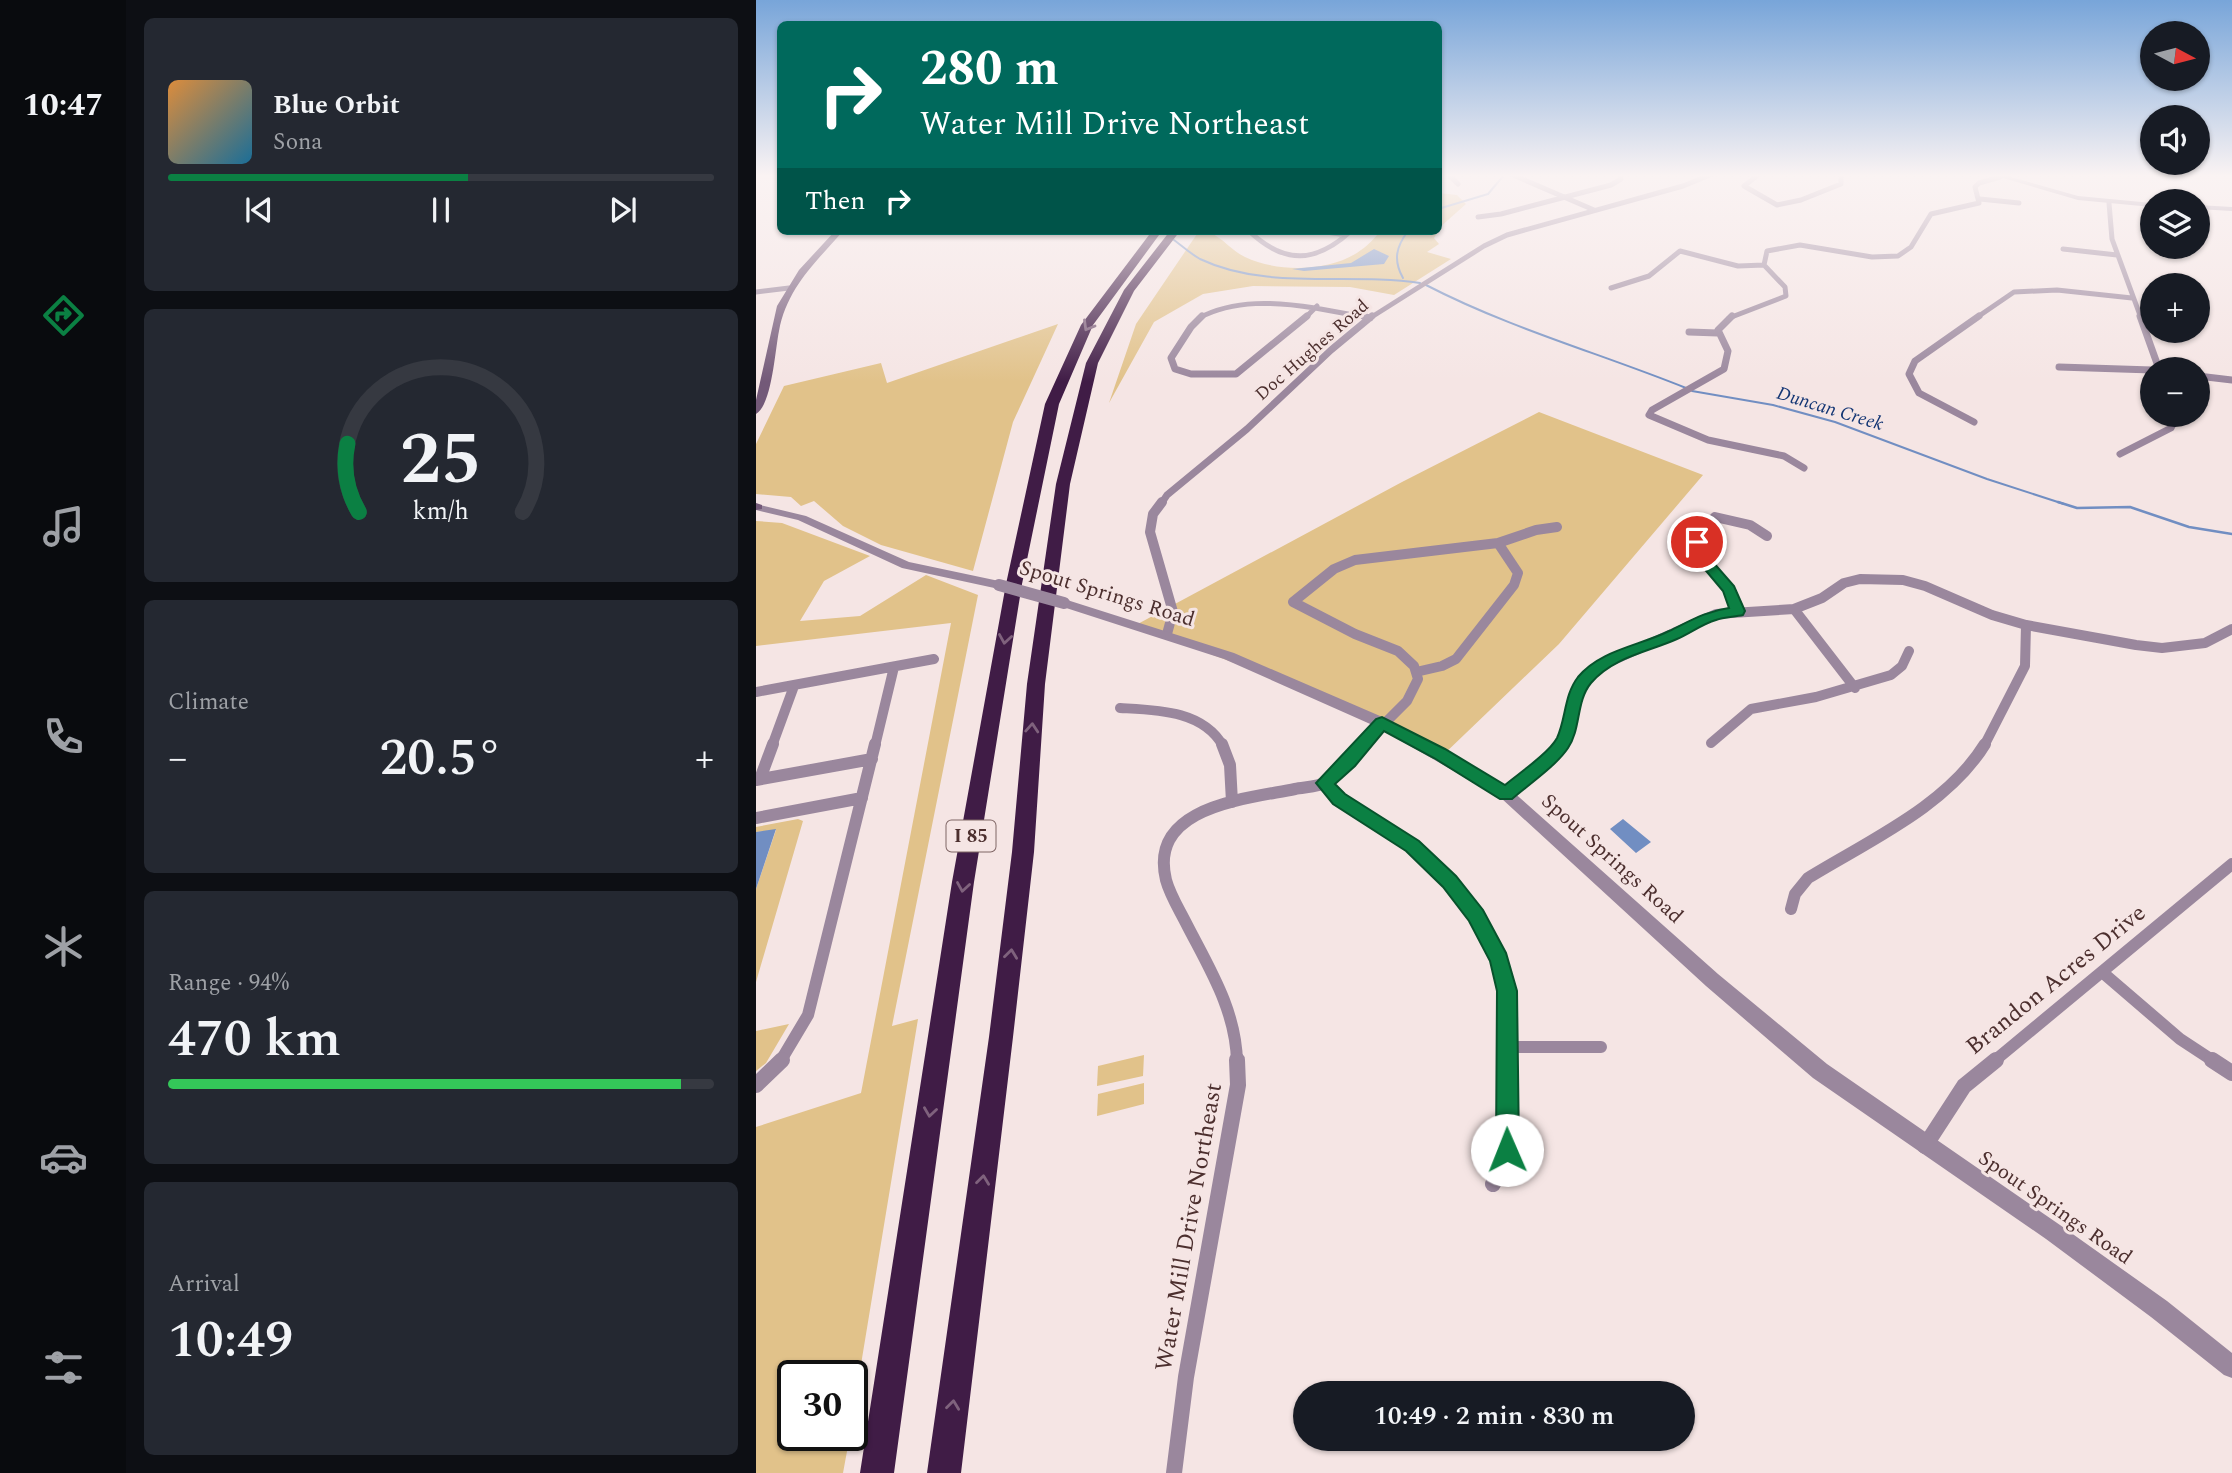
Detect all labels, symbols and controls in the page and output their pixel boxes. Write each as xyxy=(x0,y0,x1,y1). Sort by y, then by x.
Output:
north arrow xyxy=(2140,21,2210,91)
map controls xyxy=(2140,21,2210,427)
text: 280 m xyxy=(920,32,1059,107)
icon: right xyxy=(805,49,896,140)
text: 10:47 xyxy=(23,81,103,130)
text: Blue Orbit xyxy=(273,85,400,125)
text: Water Mill Drive Northeast xyxy=(920,100,1309,149)
button: sound xyxy=(2140,105,2210,175)
text: Sona xyxy=(273,125,323,160)
text: Then xyxy=(805,181,865,221)
icon: right xyxy=(879,182,917,220)
button: layers xyxy=(2140,189,2210,259)
icon: previous xyxy=(240,191,278,229)
icon: pause xyxy=(422,191,460,229)
icon: next xyxy=(604,191,642,229)
button: + xyxy=(2140,273,2210,343)
icon: directions xyxy=(39,291,88,340)
street label: Doc Hughes Road xyxy=(1249,293,1375,407)
one-way arrow xyxy=(1083,318,1096,331)
button: − xyxy=(2140,357,2210,427)
water label: Duncan Creek xyxy=(1773,379,1887,439)
text: 25 xyxy=(400,405,482,516)
text: km/h xyxy=(413,492,469,530)
icon: music xyxy=(39,502,88,551)
pin xyxy=(1667,512,1727,572)
icon: arrive xyxy=(1678,523,1716,561)
street label: Spout Springs Road xyxy=(1015,552,1199,636)
one-way arrow xyxy=(998,633,1013,644)
text: Climate xyxy=(168,685,249,720)
icon: phone xyxy=(39,712,88,761)
text: 20.5° xyxy=(379,719,503,798)
one-way arrow xyxy=(1024,722,1039,733)
text: − xyxy=(168,730,187,788)
text: + xyxy=(695,730,714,788)
street label: Spout Springs Road xyxy=(1534,786,1690,932)
road number: I 85 xyxy=(946,820,996,852)
one-way arrow xyxy=(956,881,971,893)
street label: Brandon Acres Drive xyxy=(1958,896,2154,1064)
icon: climate xyxy=(39,922,88,971)
one-way arrow xyxy=(1004,948,1019,960)
text: Range · 94% xyxy=(168,966,289,1001)
text: 470 km xyxy=(168,1000,341,1079)
street label: Water Mill Drive Northeast xyxy=(1146,1080,1232,1374)
one-way arrow xyxy=(923,1106,938,1118)
position arrow xyxy=(1470,1113,1544,1187)
icon: car xyxy=(39,1133,88,1182)
street label: Spout Springs Road xyxy=(1971,1143,2139,1273)
one-way arrow xyxy=(975,1174,990,1186)
text: Arrival xyxy=(168,1267,240,1302)
text: 10:49 xyxy=(168,1301,293,1380)
icon: filters xyxy=(39,1343,88,1392)
speed limit sign: 30 xyxy=(777,1360,868,1451)
text: 10:49 · 2 min · 830 m xyxy=(1374,1396,1614,1436)
one-way arrow xyxy=(945,1399,960,1411)

